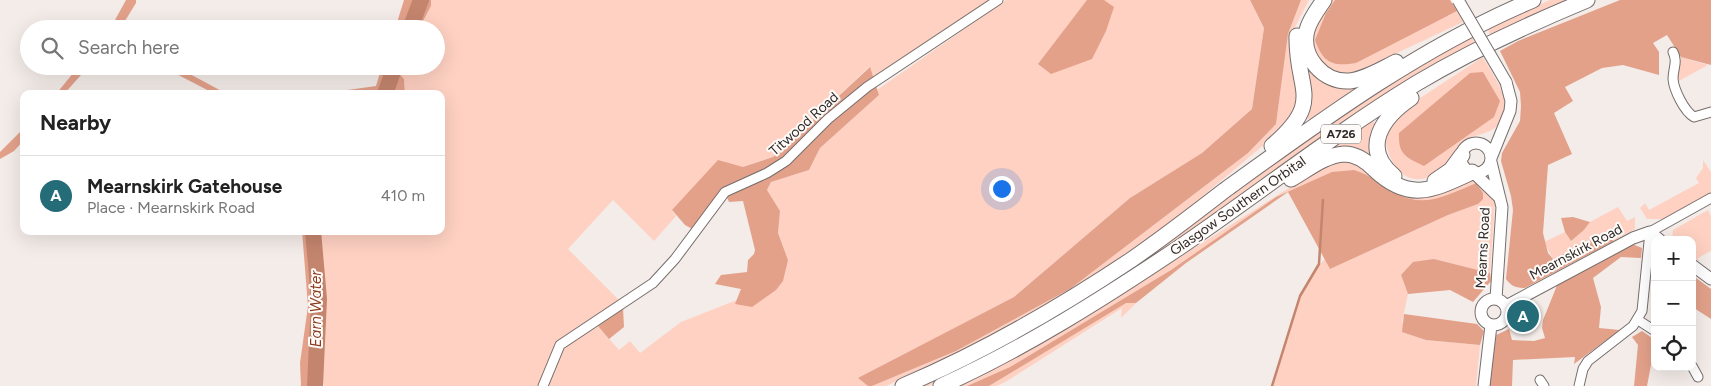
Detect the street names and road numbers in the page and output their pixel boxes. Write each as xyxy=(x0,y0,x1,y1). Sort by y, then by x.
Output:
street label: Titwood Road xyxy=(766,89,842,159)
road number: A726 xyxy=(1321,125,1361,144)
street label: Glasgow Southern Orbital xyxy=(1167,153,1309,259)
street label: Mearns Road xyxy=(1472,207,1494,289)
street label: Mearnskirk Road xyxy=(1527,220,1625,284)

